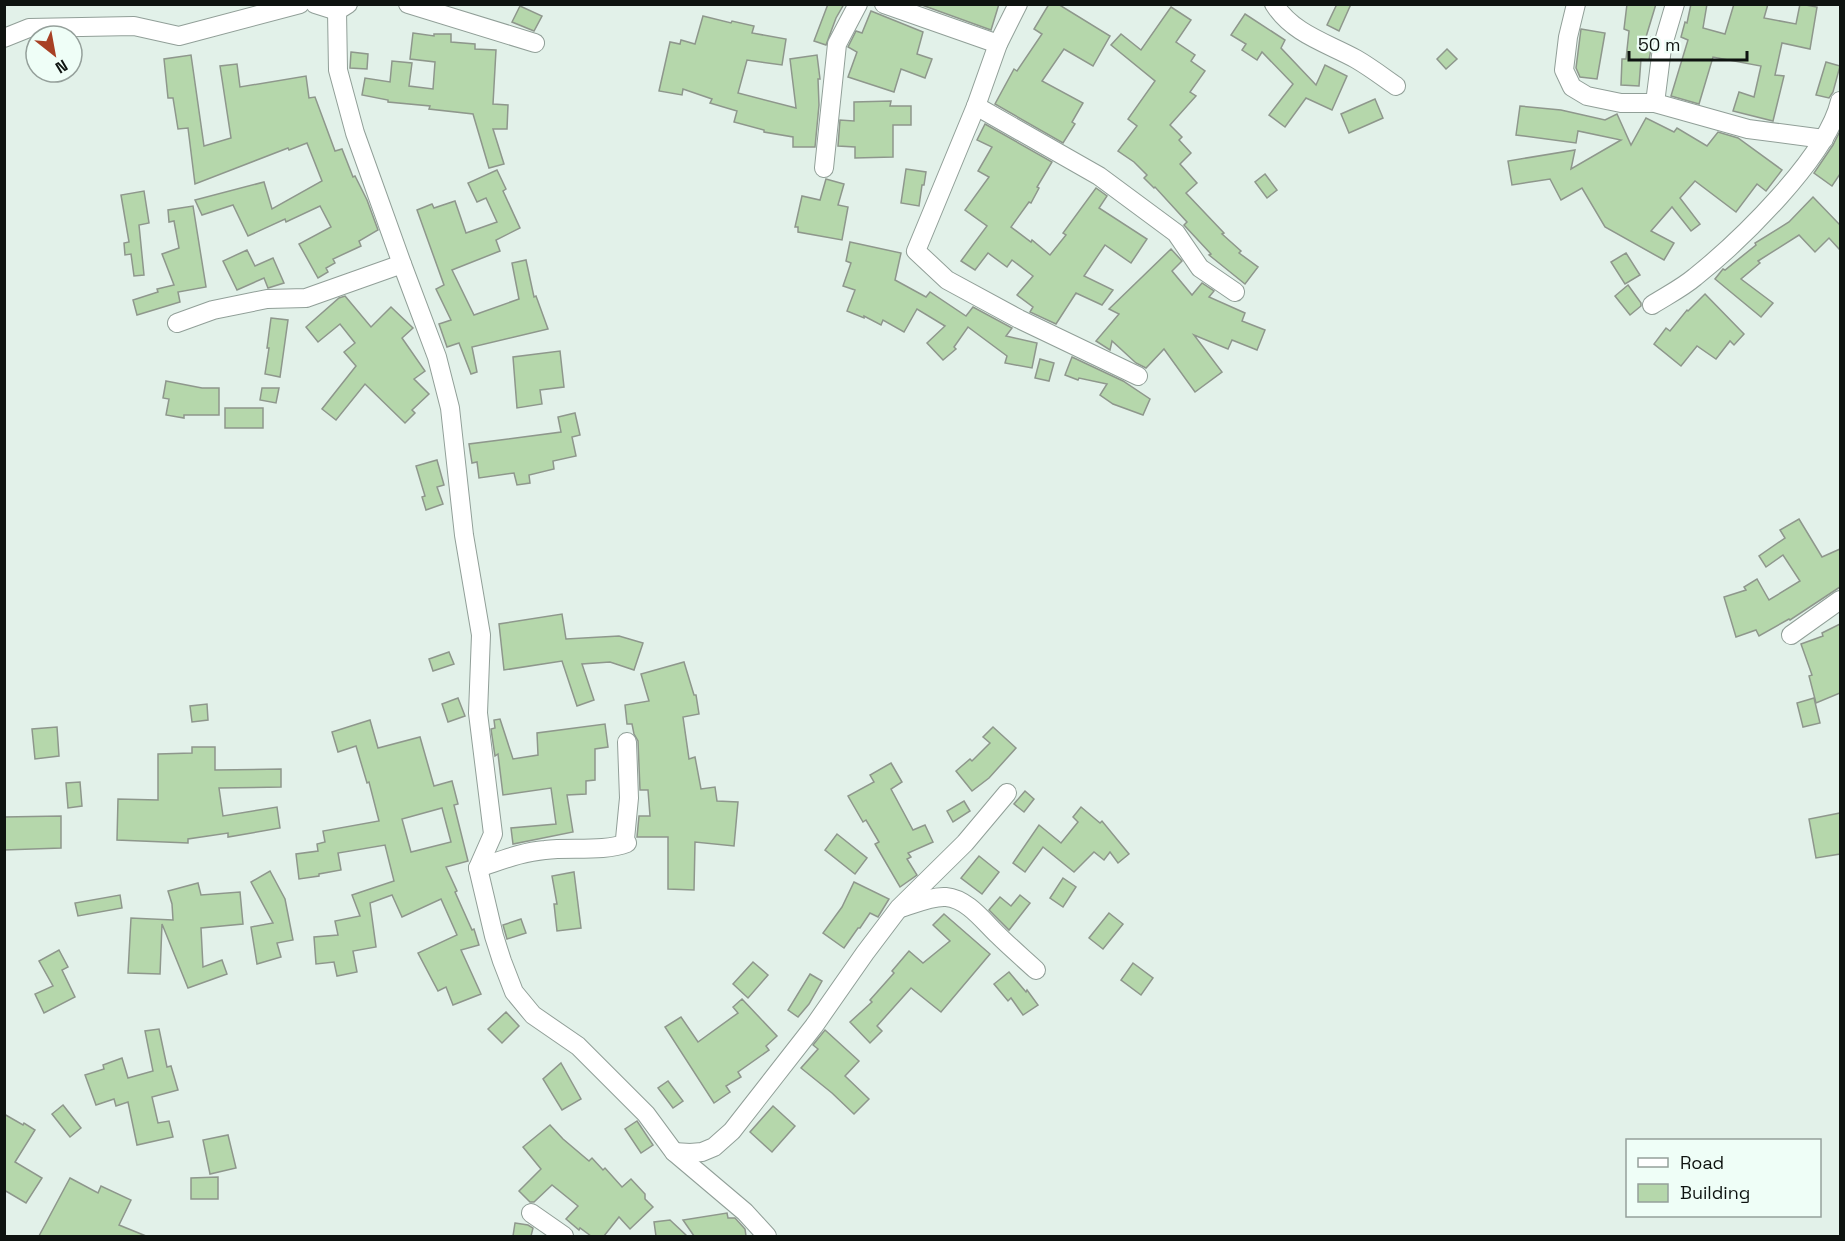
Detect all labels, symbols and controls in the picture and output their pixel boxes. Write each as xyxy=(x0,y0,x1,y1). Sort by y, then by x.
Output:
north arrow xyxy=(24,24,84,84)
scale bar xyxy=(1629,24,1748,62)
text: 50 m xyxy=(1638,33,1680,56)
text: N xyxy=(51,55,71,78)
legend xyxy=(1626,1139,1821,1217)
text: Road xyxy=(1680,1151,1724,1174)
text: Building xyxy=(1680,1181,1750,1204)

